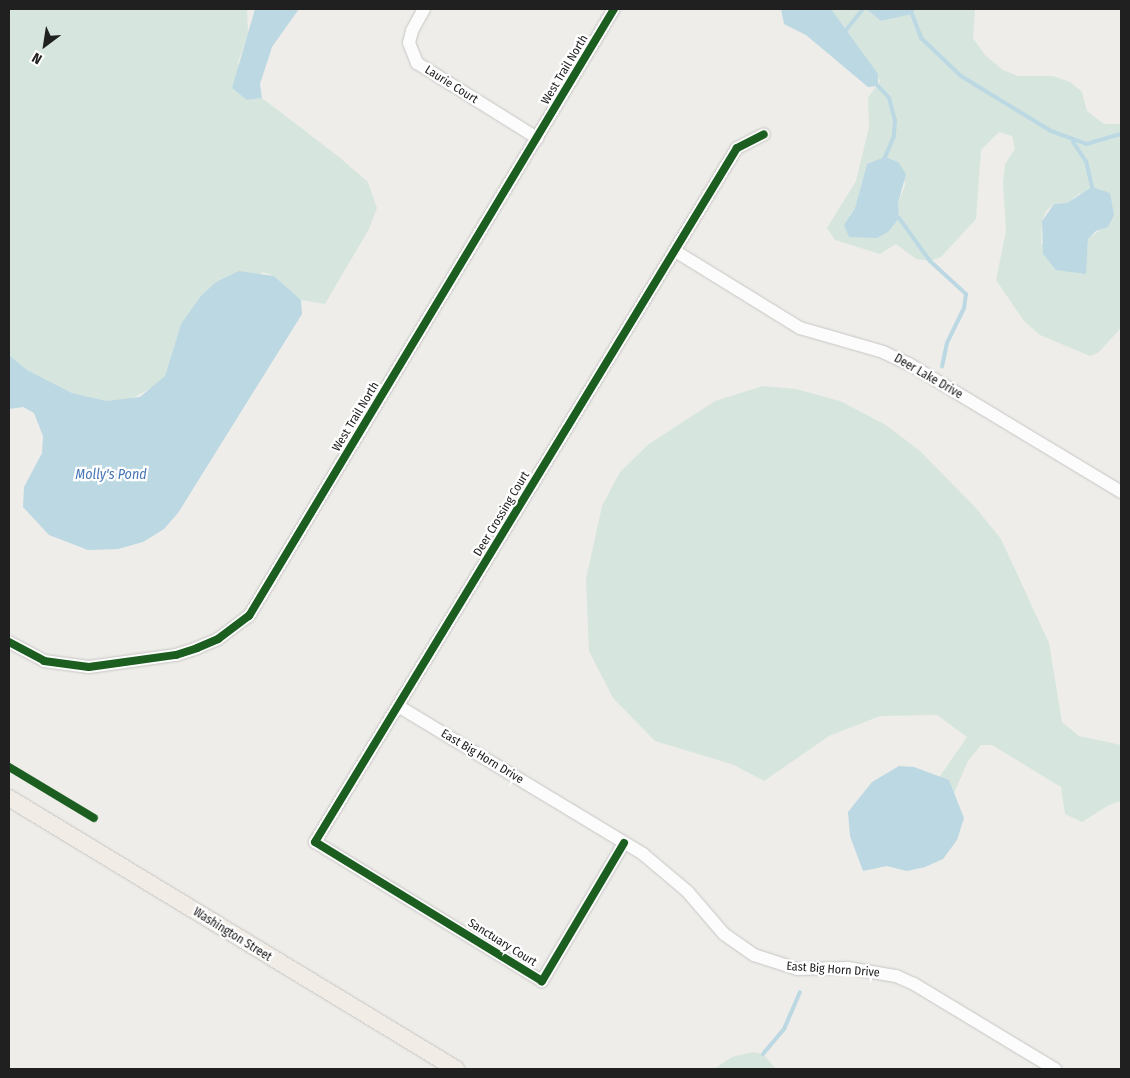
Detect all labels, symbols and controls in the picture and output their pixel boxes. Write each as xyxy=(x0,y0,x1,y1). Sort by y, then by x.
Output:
north arrow xyxy=(20,20,70,70)
street label: West Trail North xyxy=(539,33,591,107)
text: N xyxy=(29,49,45,68)
street label: Laurie Court xyxy=(422,63,480,107)
street label: Deer Lake Drive xyxy=(891,352,965,402)
street label: West Trail North xyxy=(330,380,382,454)
water label: Molly's Pond xyxy=(75,467,147,483)
street label: Deer Crossing Court xyxy=(471,469,533,559)
street label: East Big Horn Drive xyxy=(438,727,526,787)
street label: Washington Street xyxy=(190,905,274,965)
street label: Sanctuary Court xyxy=(465,916,539,970)
street label: East Big Horn Drive xyxy=(786,960,880,980)

